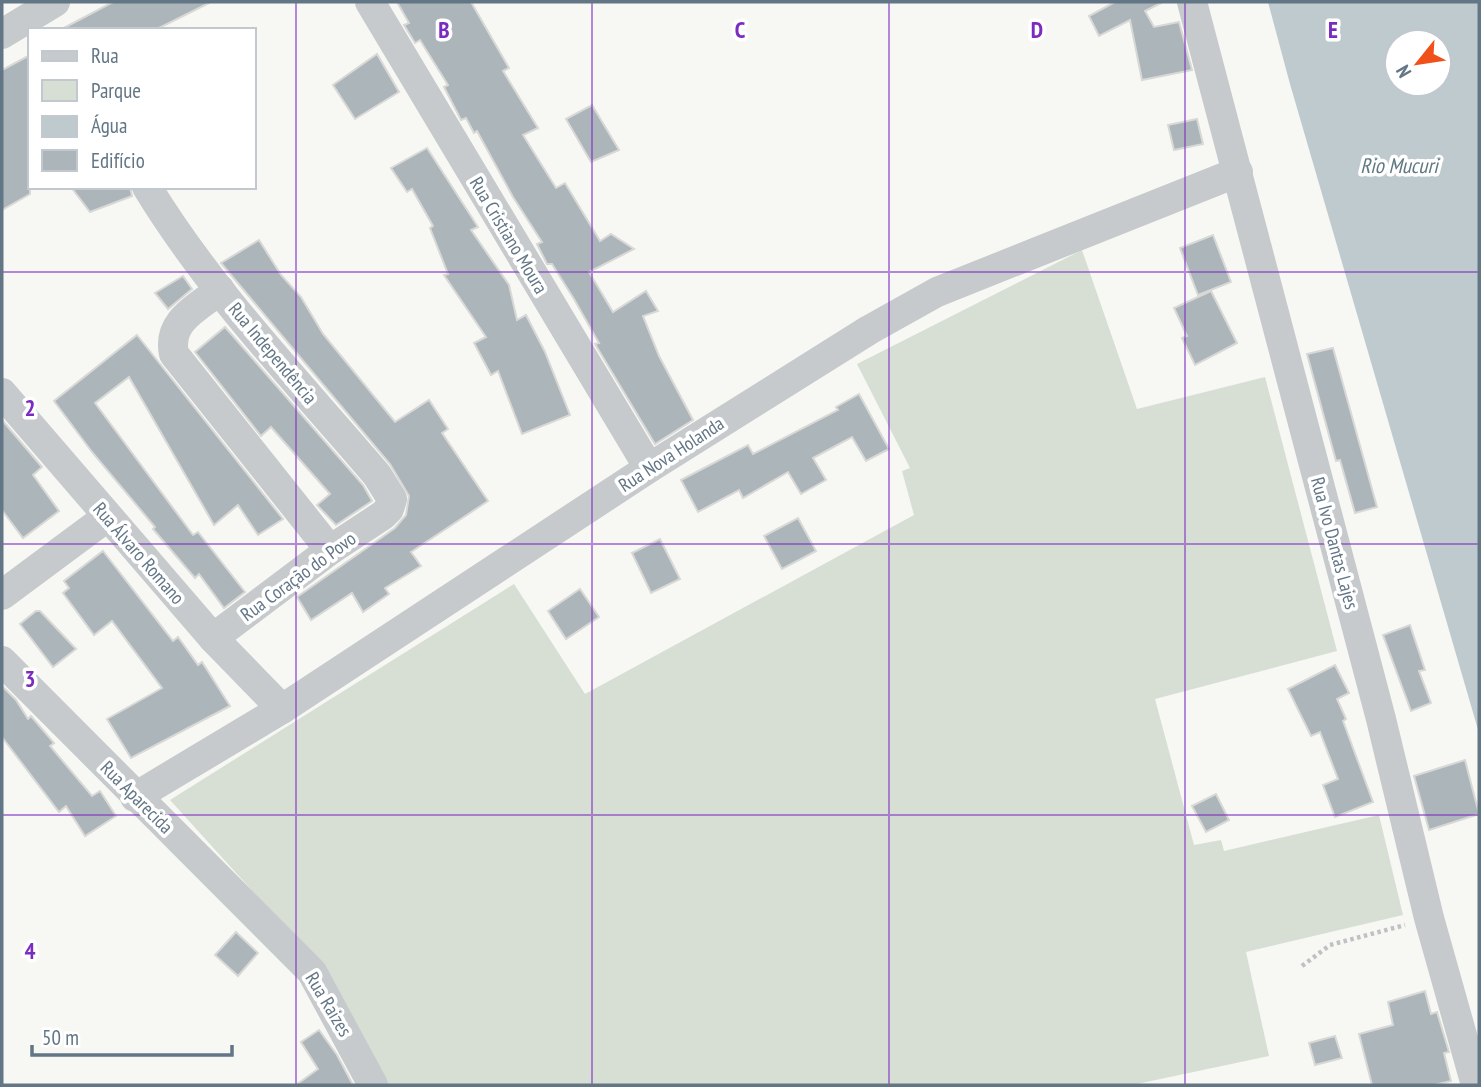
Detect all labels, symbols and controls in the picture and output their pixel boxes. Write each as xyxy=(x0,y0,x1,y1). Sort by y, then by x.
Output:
text: B xyxy=(438,15,450,44)
text: C xyxy=(735,15,746,44)
text: D xyxy=(1031,15,1043,44)
text: E xyxy=(1328,15,1338,44)
legend xyxy=(28,28,256,189)
north arrow xyxy=(1383,28,1453,98)
text: Rua xyxy=(91,42,119,69)
text: N xyxy=(1390,61,1416,82)
text: Parque xyxy=(91,77,141,104)
text: Água xyxy=(91,112,127,139)
text: Edifício xyxy=(91,147,145,174)
water label: Rio Mucuri xyxy=(1360,152,1440,179)
street label: Rua Cristiano Moura xyxy=(465,172,553,298)
street label: Rua Independência xyxy=(224,297,322,409)
text: 2 xyxy=(25,393,36,422)
street label: Rua Nova Holanda xyxy=(614,411,728,497)
street label: Rua Ivo Dantas Lajes xyxy=(1306,474,1364,612)
street label: Rua Álvaro Romano xyxy=(88,497,190,609)
street label: Rua Coração do Povo xyxy=(236,526,360,626)
text: 3 xyxy=(25,664,36,693)
street label: Rua Aparecida xyxy=(96,756,178,838)
text: 4 xyxy=(25,936,36,965)
street label: Rua Raizes xyxy=(301,968,357,1040)
scale bar xyxy=(32,1014,231,1058)
text: 50 m xyxy=(42,1024,79,1051)

